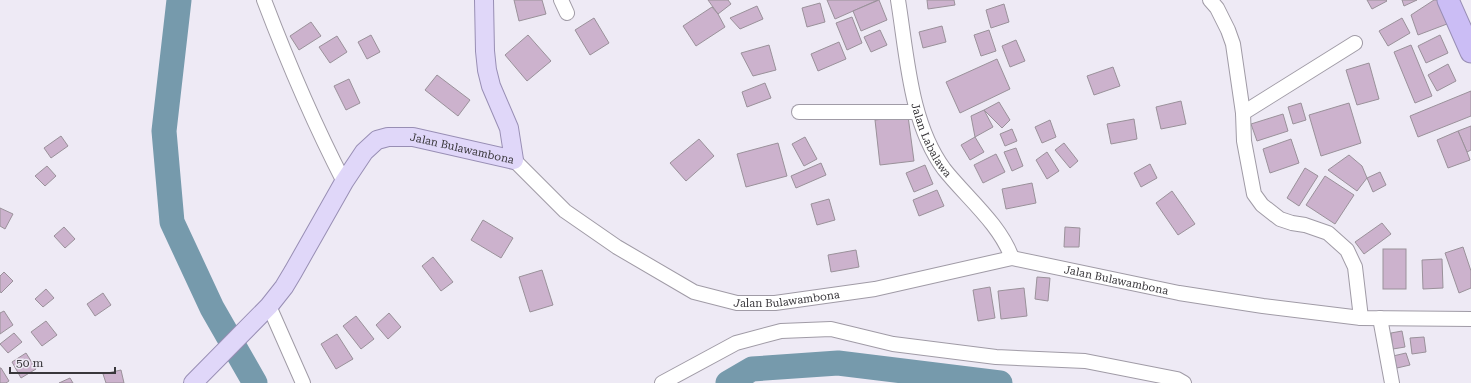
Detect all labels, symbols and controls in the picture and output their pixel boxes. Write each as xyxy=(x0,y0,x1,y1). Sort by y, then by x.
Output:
street label: Jalan Labalawa xyxy=(909,101,954,180)
street label: Jalan Bulawambona xyxy=(409,130,516,166)
street label: Jalan Bulawambona xyxy=(1063,263,1170,297)
street label: Jalan Bulawambona xyxy=(732,288,840,310)
scale bar xyxy=(10,349,115,375)
text: 50 m xyxy=(16,356,43,370)

